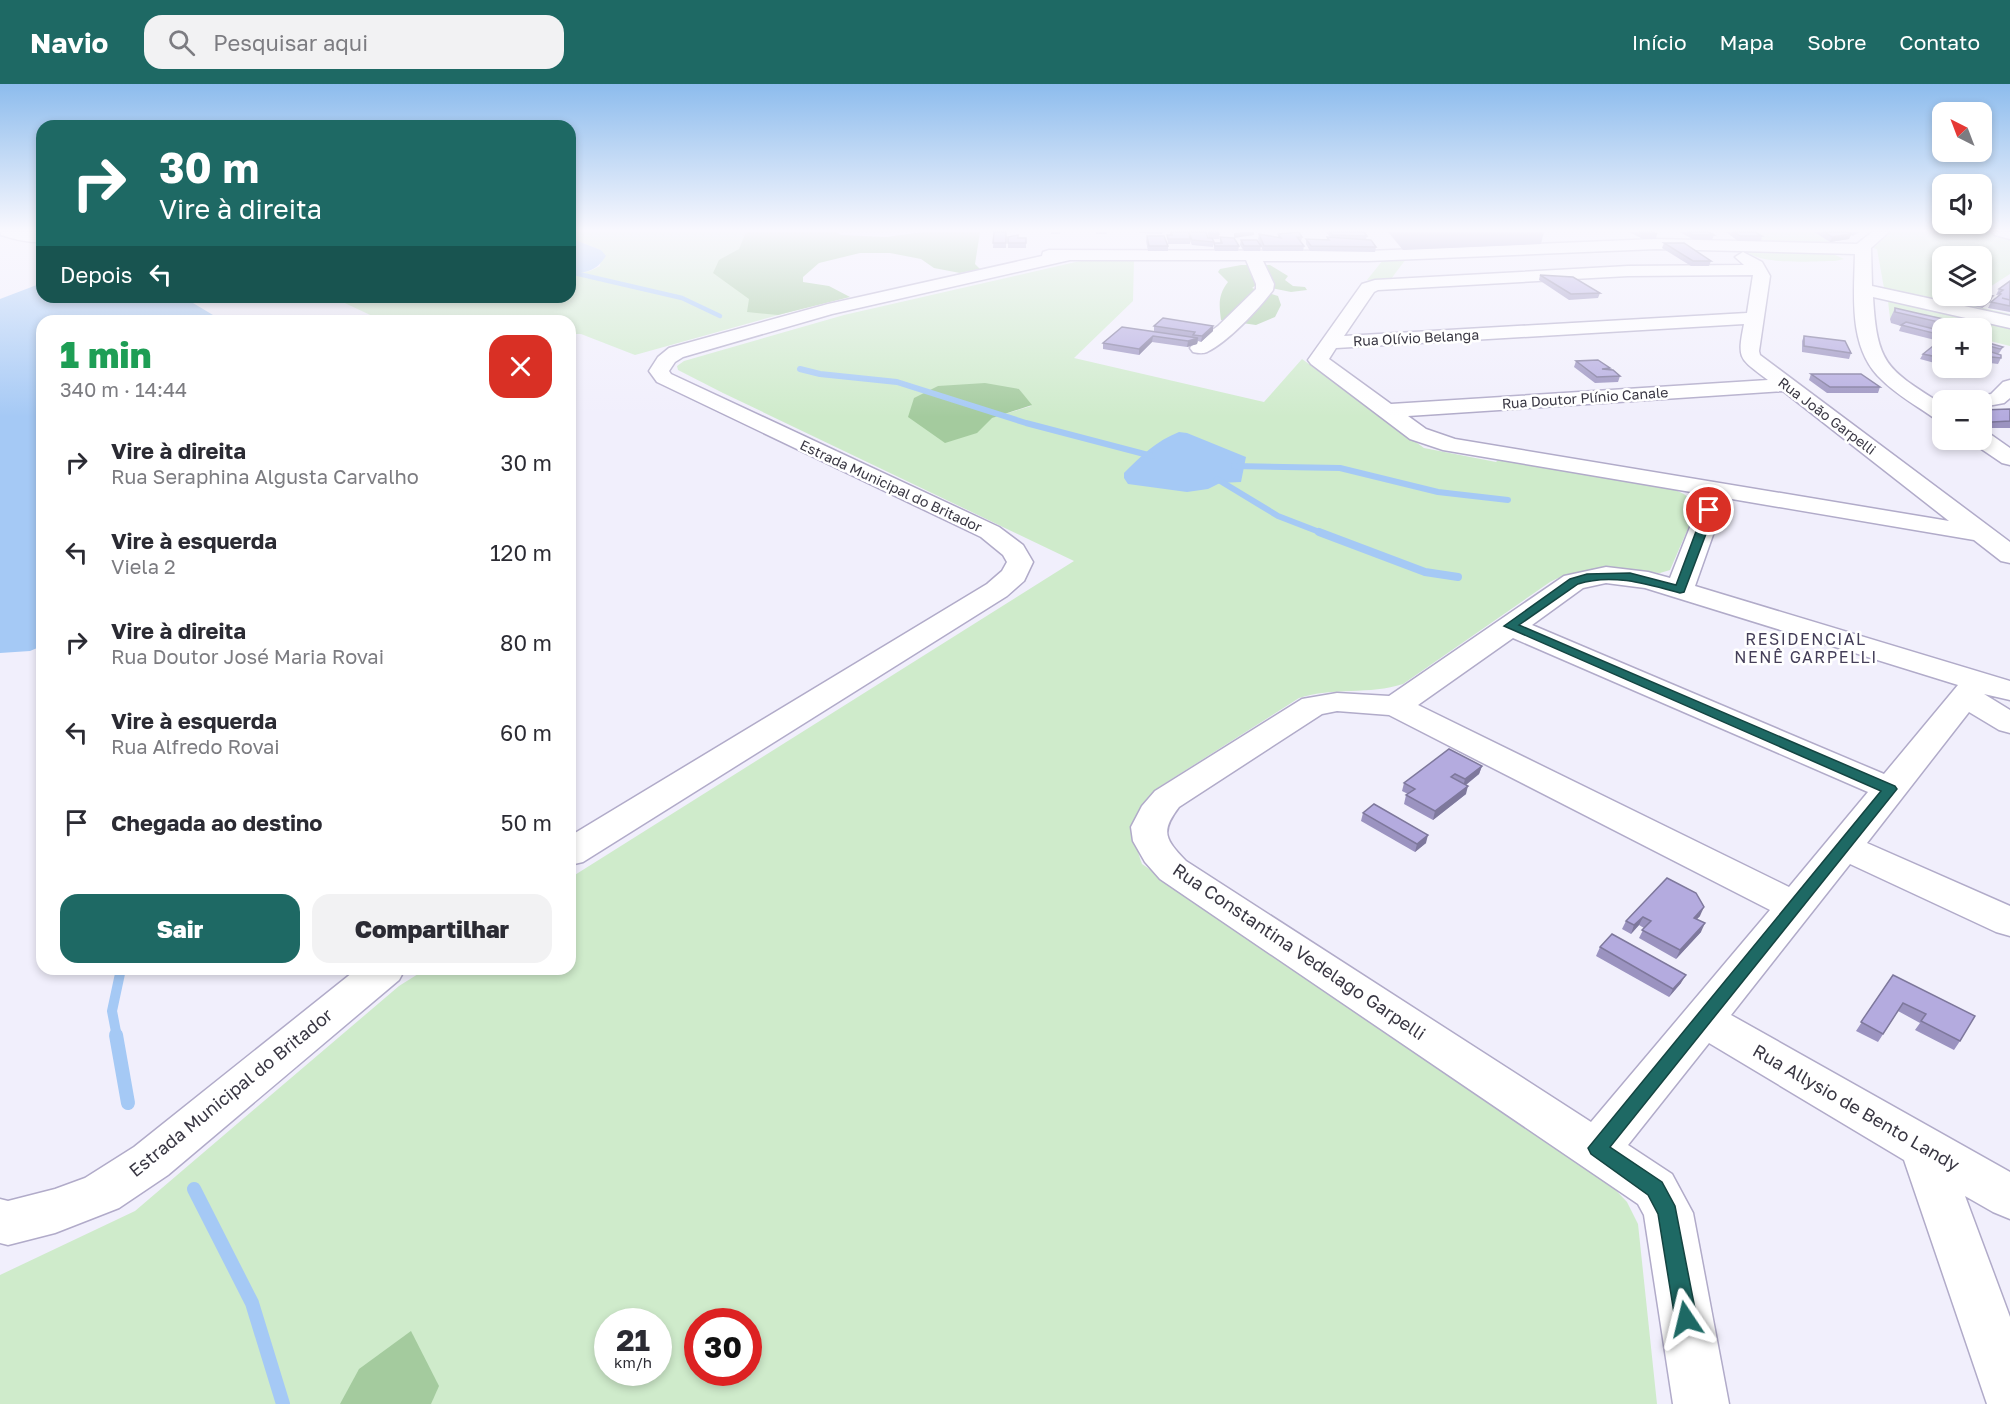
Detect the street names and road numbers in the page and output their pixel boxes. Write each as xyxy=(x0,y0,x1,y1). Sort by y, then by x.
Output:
street label: Rua Olívio Belanga xyxy=(1352,326,1479,349)
street label: Rua João Garpelli xyxy=(1775,373,1879,458)
street label: Rua Doutor Plínio Canale xyxy=(1501,383,1669,412)
street label: Estrada Municipal do Britador xyxy=(798,436,985,535)
street label: Rua Constantina Vedelago Garpelli xyxy=(1169,858,1430,1044)
street label: Estrada Municipal do Britador xyxy=(124,1003,337,1181)
street label: Rua Allysio de Bento Landy xyxy=(1749,1039,1964,1175)

